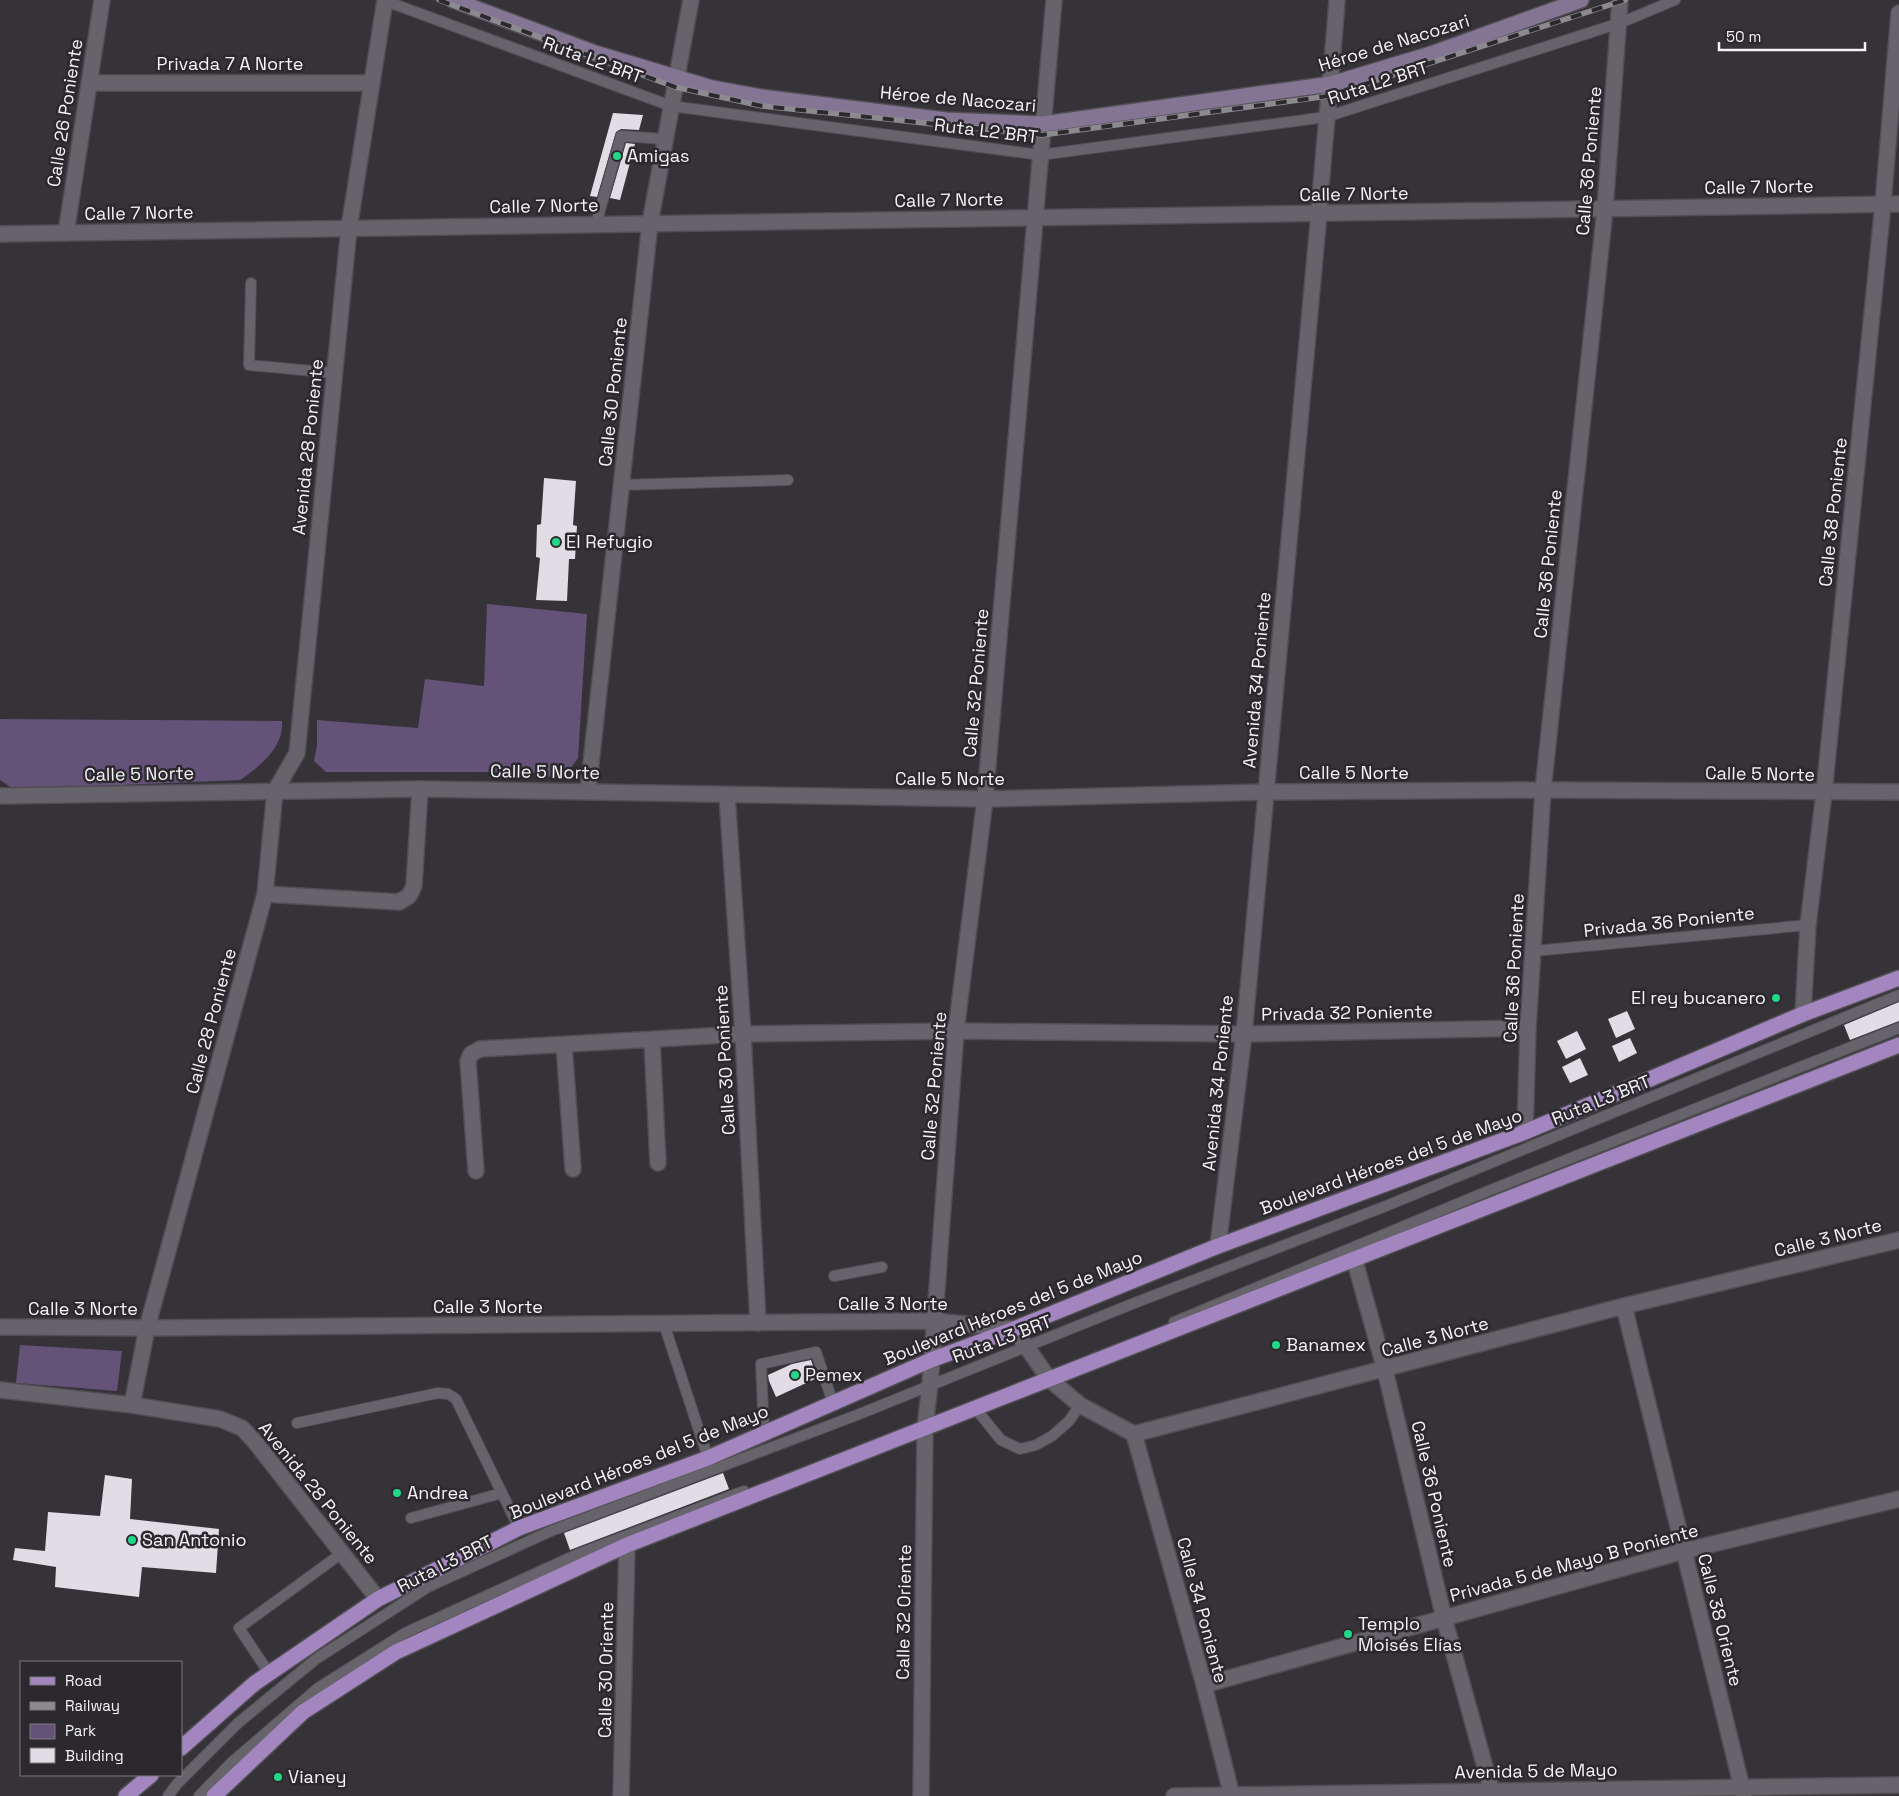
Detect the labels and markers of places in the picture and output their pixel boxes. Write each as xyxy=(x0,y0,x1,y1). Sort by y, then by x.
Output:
place label: Amigas xyxy=(627,144,690,167)
marker: Amigas xyxy=(611,150,623,162)
place label: El Refugio xyxy=(566,530,653,553)
marker: El Refugio xyxy=(550,536,562,548)
place label: El rey bucanero xyxy=(1631,986,1766,1009)
marker: El rey bucanero xyxy=(1770,992,1782,1004)
place label: Banamex xyxy=(1286,1333,1366,1356)
marker: Banamex xyxy=(1270,1339,1282,1351)
place label: Pemex xyxy=(805,1363,862,1386)
marker: Pemex xyxy=(789,1369,801,1381)
place label: Andrea xyxy=(407,1481,468,1504)
marker: Andrea xyxy=(391,1487,403,1499)
place label: San Antonio xyxy=(142,1528,247,1551)
marker: San Antonio xyxy=(126,1534,138,1546)
place label: Templo Moisés Elías xyxy=(1358,1612,1462,1656)
marker: Templo Moisés Elías xyxy=(1342,1628,1354,1640)
place label: Vianey xyxy=(288,1765,347,1788)
marker: Vianey xyxy=(272,1771,284,1783)

